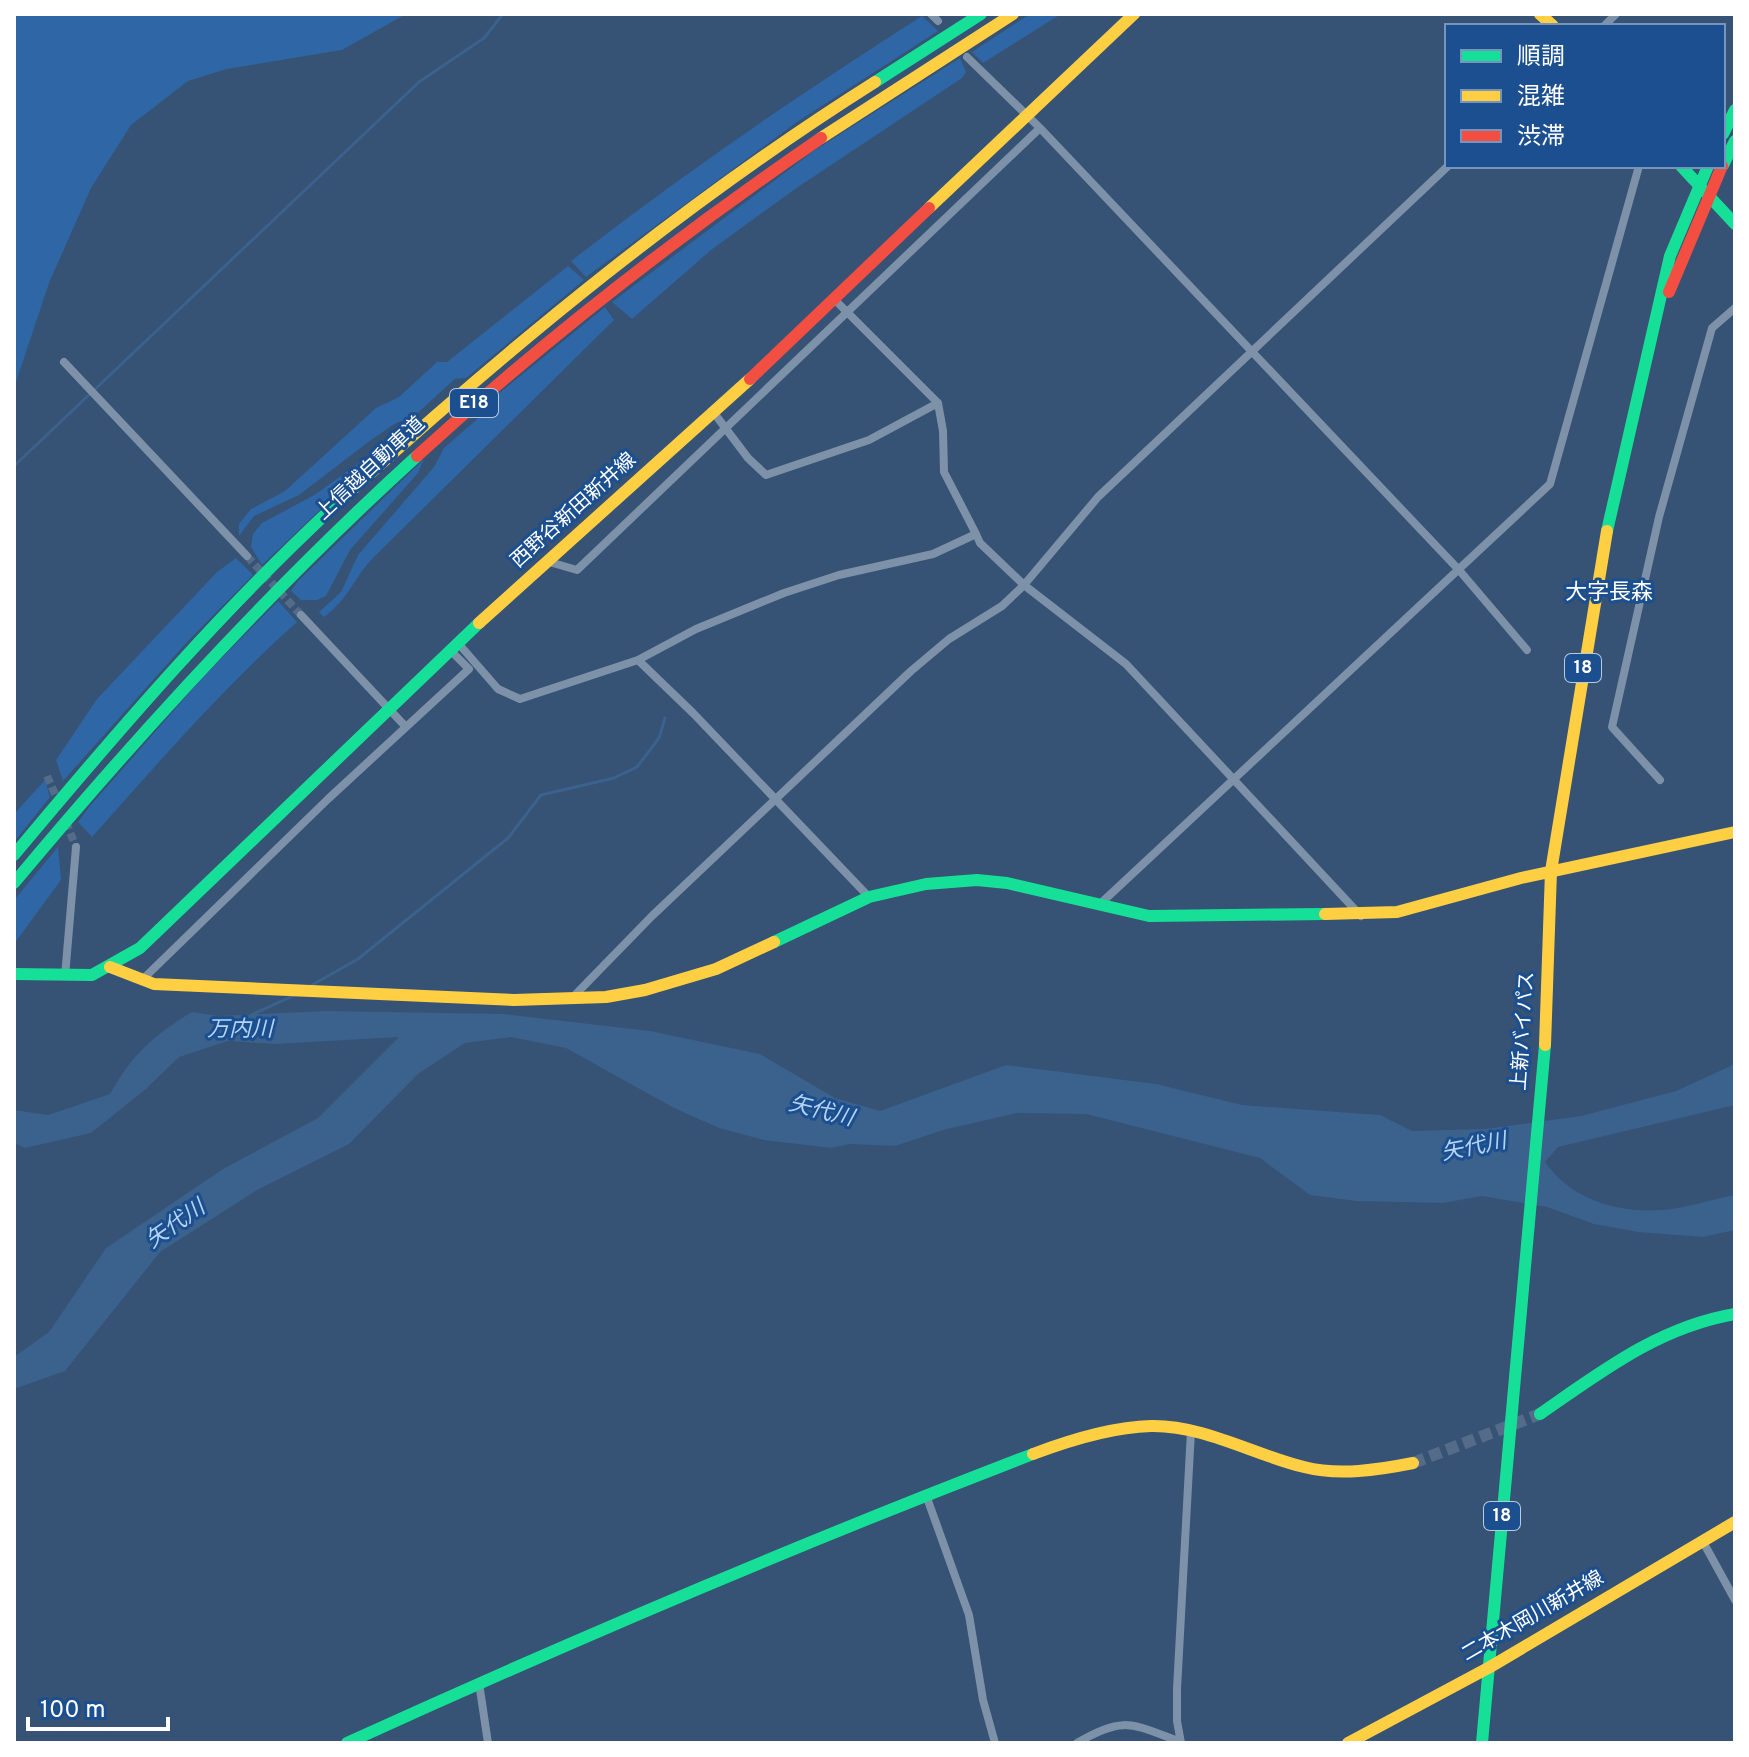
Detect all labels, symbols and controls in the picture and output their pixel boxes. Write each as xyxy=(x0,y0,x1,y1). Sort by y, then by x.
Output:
legend xyxy=(1445,24,1725,168)
text: 順調 xyxy=(1517,43,1565,73)
text: 混雑 xyxy=(1517,83,1565,113)
text: 渋滞 xyxy=(1517,123,1565,153)
road number: E18 xyxy=(450,389,498,417)
street label: 上信越自動車道 xyxy=(311,412,431,526)
street label: 西野谷新田新井線 xyxy=(506,448,642,574)
district label: 大字長森 xyxy=(1565,580,1653,607)
road number: 18 xyxy=(1565,654,1601,682)
street label: 上新バイパス xyxy=(1507,970,1541,1092)
water label: 万内川 xyxy=(207,1017,275,1044)
water label: 矢代川 xyxy=(786,1091,858,1134)
water label: 矢代川 xyxy=(1439,1128,1511,1168)
water label: 矢代川 xyxy=(141,1194,212,1255)
road number: 18 xyxy=(1484,1502,1520,1530)
street label: 二本木岡川新井線 xyxy=(1457,1566,1609,1668)
scale bar xyxy=(28,1681,168,1731)
text: 100 m xyxy=(40,1696,106,1726)

